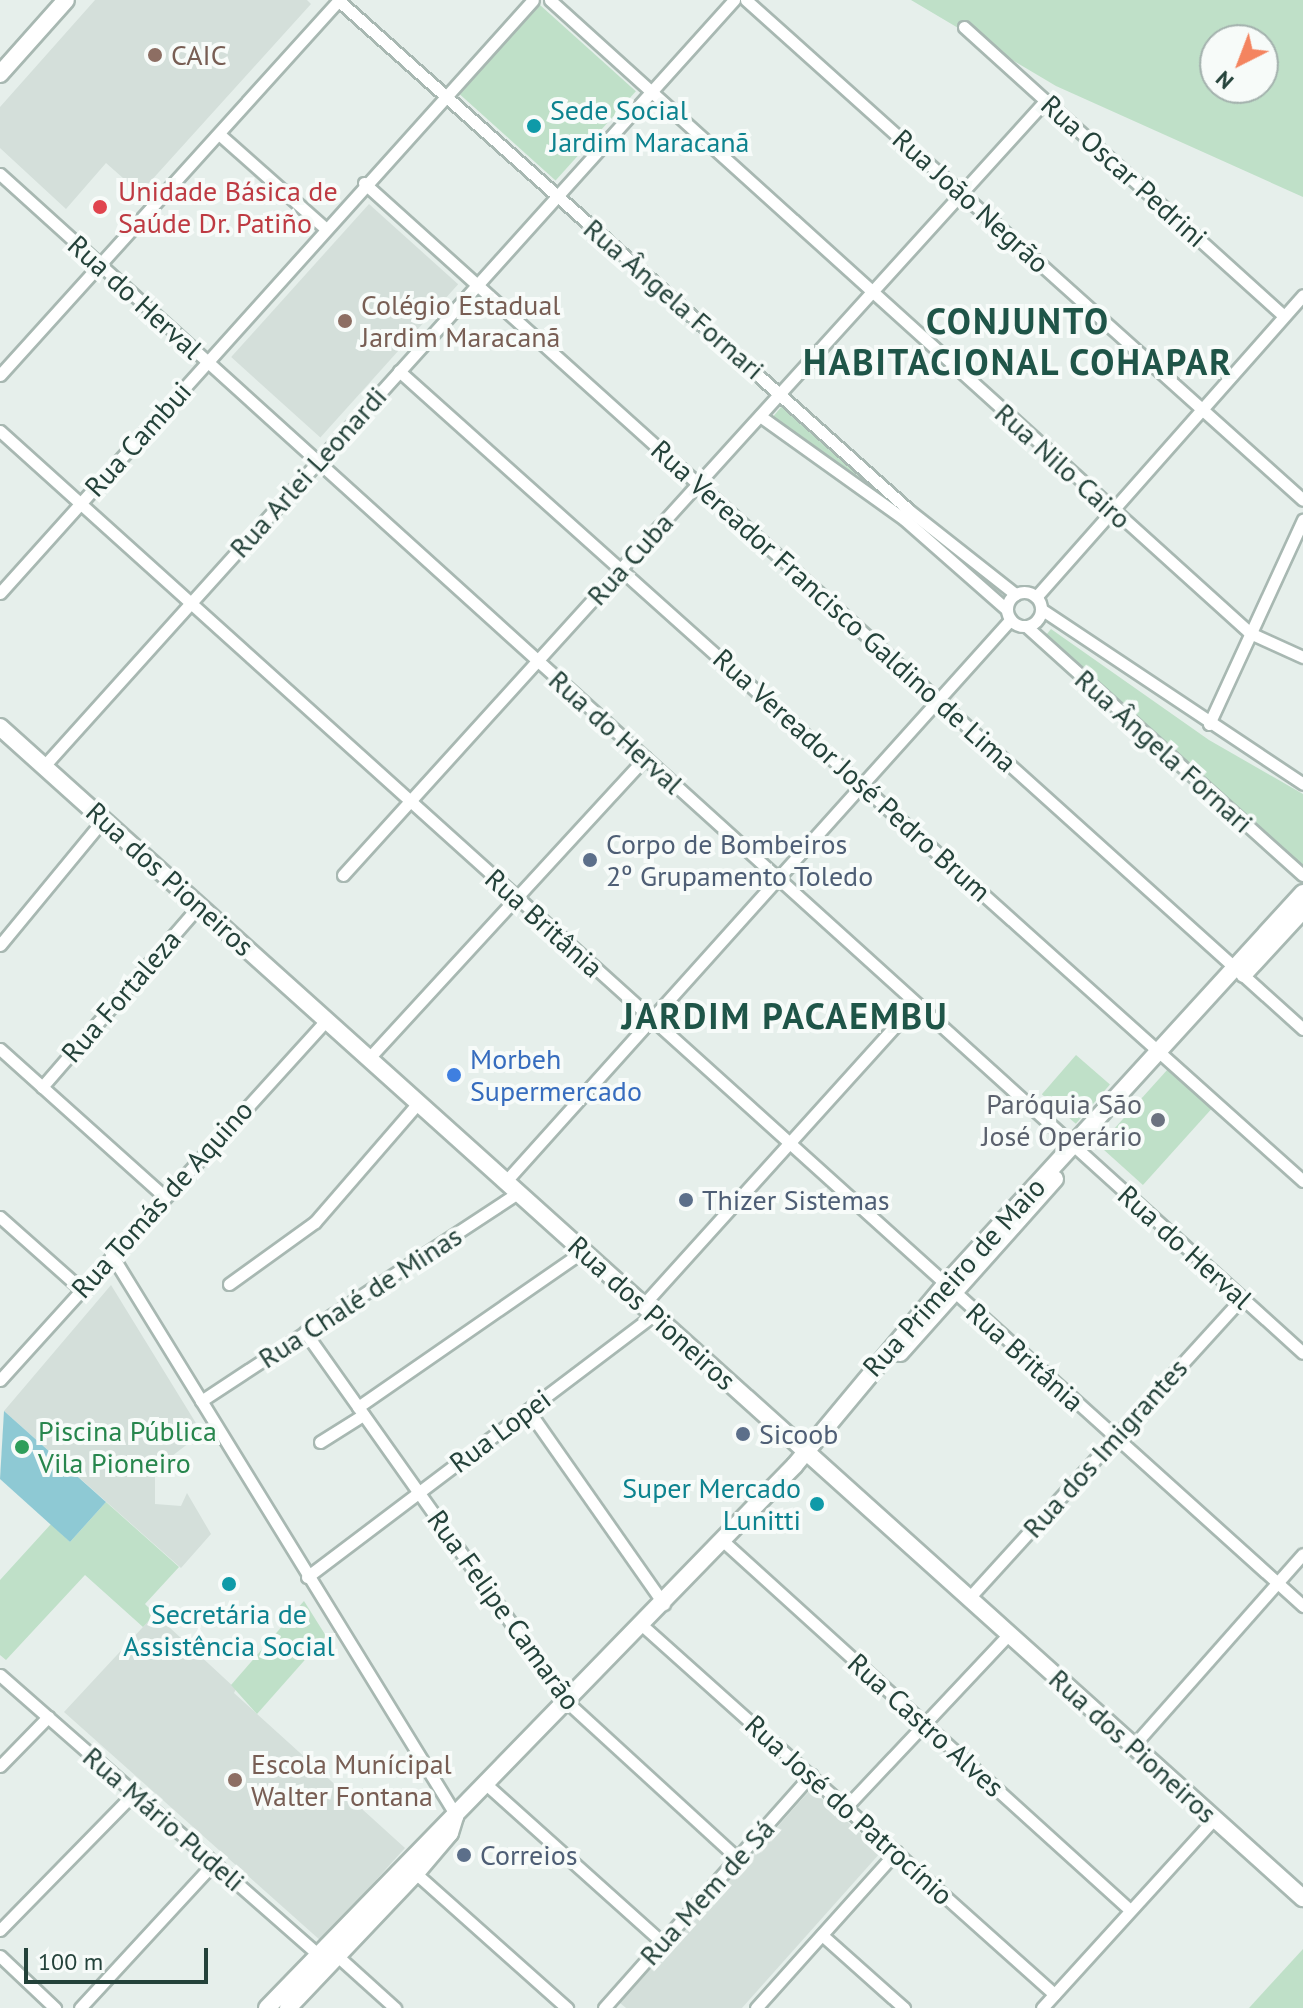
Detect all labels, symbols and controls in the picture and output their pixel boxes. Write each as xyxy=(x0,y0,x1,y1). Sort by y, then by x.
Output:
north arrow xyxy=(1199,24,1279,104)
place label: CAIC xyxy=(171,38,227,72)
marker: CAIC xyxy=(146,46,164,64)
text: N xyxy=(1210,65,1239,96)
street label: Rua Oscar Pedrini xyxy=(1034,88,1214,254)
place label: Sede Social Jardim Maracanã xyxy=(550,93,749,159)
marker: Sede Social Jardim Maracanã xyxy=(525,117,543,135)
street label: Rua João Negrão xyxy=(886,122,1056,280)
place label: Unidade Básica de Saúde Dr. Patiño xyxy=(118,174,338,240)
marker: Unidade Básica de Saúde Dr. Patiño xyxy=(89,196,111,218)
street label: Rua Ângela Fornari xyxy=(577,211,771,387)
street label: Rua do Herval xyxy=(61,228,209,366)
place label: Colégio Estadual Jardim Maracanã xyxy=(361,288,561,354)
district label: CONJUNTO HABITACIONAL COHAPAR xyxy=(802,298,1234,383)
marker: Colégio Estadual Jardim Maracanã xyxy=(336,312,354,330)
street label: Rua Cambui xyxy=(78,375,198,503)
street label: Rua Arlei Leonardi xyxy=(222,379,394,565)
street label: Rua Nilo Cairo xyxy=(988,396,1138,536)
street label: Rua Vereador Francisco Galdino de Lima xyxy=(644,433,1024,779)
street label: Rua Cuba xyxy=(580,506,680,612)
street label: Rua Vereador José Pedro Brum xyxy=(706,641,998,909)
street label: Rua Ângela Fornari xyxy=(1068,662,1260,840)
street label: Rua do Herval xyxy=(542,663,690,801)
street label: Rua dos Pioneiros xyxy=(79,795,261,963)
place label: Corpo de Bombeiros 2º Grupamento Toledo xyxy=(606,827,874,893)
marker: Corpo de Bombeiros 2º Grupamento Toledo xyxy=(581,851,599,869)
street label: Rua Britânia xyxy=(478,862,610,984)
street label: Rua Fortaleza xyxy=(54,923,188,1069)
district label: JARDIM PACAEMBU xyxy=(621,994,949,1038)
place label: Morbeh Supermercado xyxy=(470,1042,642,1108)
marker: Morbeh Supermercado xyxy=(445,1066,463,1084)
place label: Paróquia São José Operário xyxy=(981,1087,1142,1153)
street label: Rua Tomás de Aquino xyxy=(64,1092,260,1306)
marker: Paróquia São José Operário xyxy=(1149,1111,1167,1129)
street label: Rua Primeiro de Maio xyxy=(856,1171,1052,1383)
street label: Rua do Herval xyxy=(1111,1178,1259,1316)
place label: Thizer Sistemas xyxy=(702,1183,890,1217)
marker: Thizer Sistemas xyxy=(677,1191,695,1209)
street label: Rua Chalé de Minas xyxy=(252,1219,468,1375)
street label: Rua dos Pioneiros xyxy=(561,1229,743,1397)
street label: Rua Britânia xyxy=(959,1296,1091,1418)
street label: Rua dos Imigrantes xyxy=(1016,1351,1194,1545)
street label: Rua Lopei xyxy=(443,1382,557,1480)
place label: Piscina Pública Vila Pioneiro xyxy=(38,1414,217,1480)
place label: Sicoob xyxy=(759,1417,838,1451)
marker: Sicoob xyxy=(734,1425,752,1443)
marker: Piscina Pública Vila Pioneiro xyxy=(13,1438,31,1456)
place label: Super Mercado Lunitti xyxy=(622,1471,801,1537)
marker: Super Mercado Lunitti xyxy=(808,1495,826,1513)
street label: Rua Felipe Camarão xyxy=(420,1504,588,1716)
marker: Secretária de Assistência Social xyxy=(220,1575,238,1593)
place label: Secretária de Assistência Social xyxy=(123,1597,335,1663)
street label: Rua Castro Alves xyxy=(841,1646,1011,1804)
street label: Rua dos Pioneiros xyxy=(1042,1662,1224,1830)
street label: Rua José do Patrocínio xyxy=(738,1708,960,1912)
street label: Rua Mário Pudeli xyxy=(76,1740,252,1898)
place label: Escola Munícipal Walter Fontana xyxy=(251,1747,452,1813)
marker: Escola Munícipal Walter Fontana xyxy=(226,1771,244,1789)
street label: Rua Mem de Sá xyxy=(633,1812,781,1972)
place label: Correios xyxy=(480,1838,578,1872)
marker: Correios xyxy=(455,1846,473,1864)
scale bar xyxy=(28,1932,212,1982)
text: 100 m xyxy=(38,1946,103,1977)

